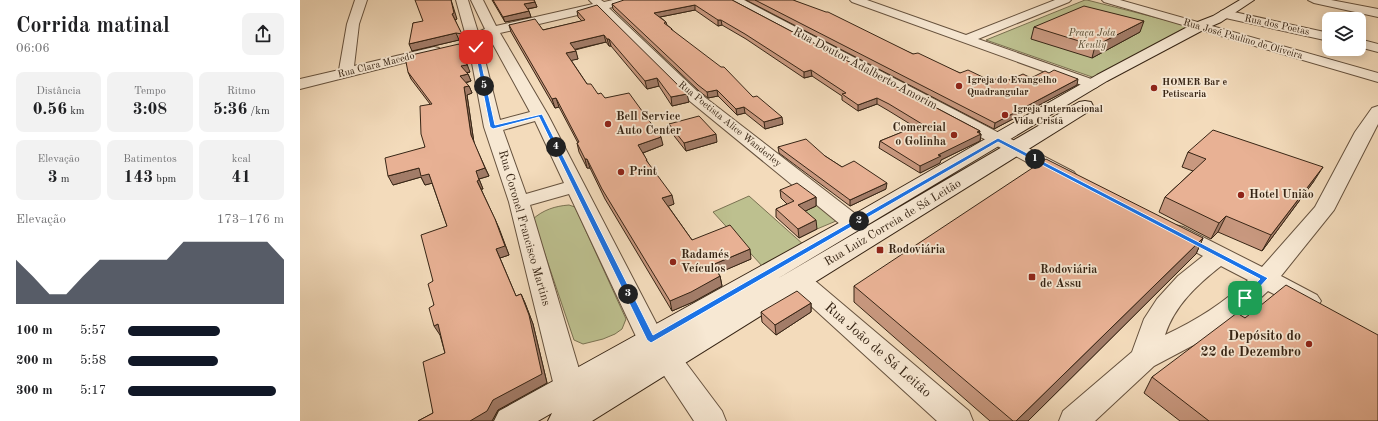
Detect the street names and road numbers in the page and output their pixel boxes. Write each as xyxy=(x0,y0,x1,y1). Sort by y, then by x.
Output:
street label: Rua dos Poetas xyxy=(1244,13,1310,37)
street label: Rua José Paulino de Oliveira xyxy=(1182,17,1304,61)
street label: Rua Doutor Adalberto Amorim xyxy=(791,26,940,112)
street label: Rua Clara Macedo xyxy=(337,51,416,79)
street label: Rua Poetista Alice Wanderley xyxy=(677,79,784,169)
street label: Rua Coronel Francisco Martins xyxy=(496,149,552,307)
street label: Rua Luiz Correia de Sá Leitão xyxy=(823,177,964,269)
street label: Rua João de Sá Leitão xyxy=(822,300,934,400)

